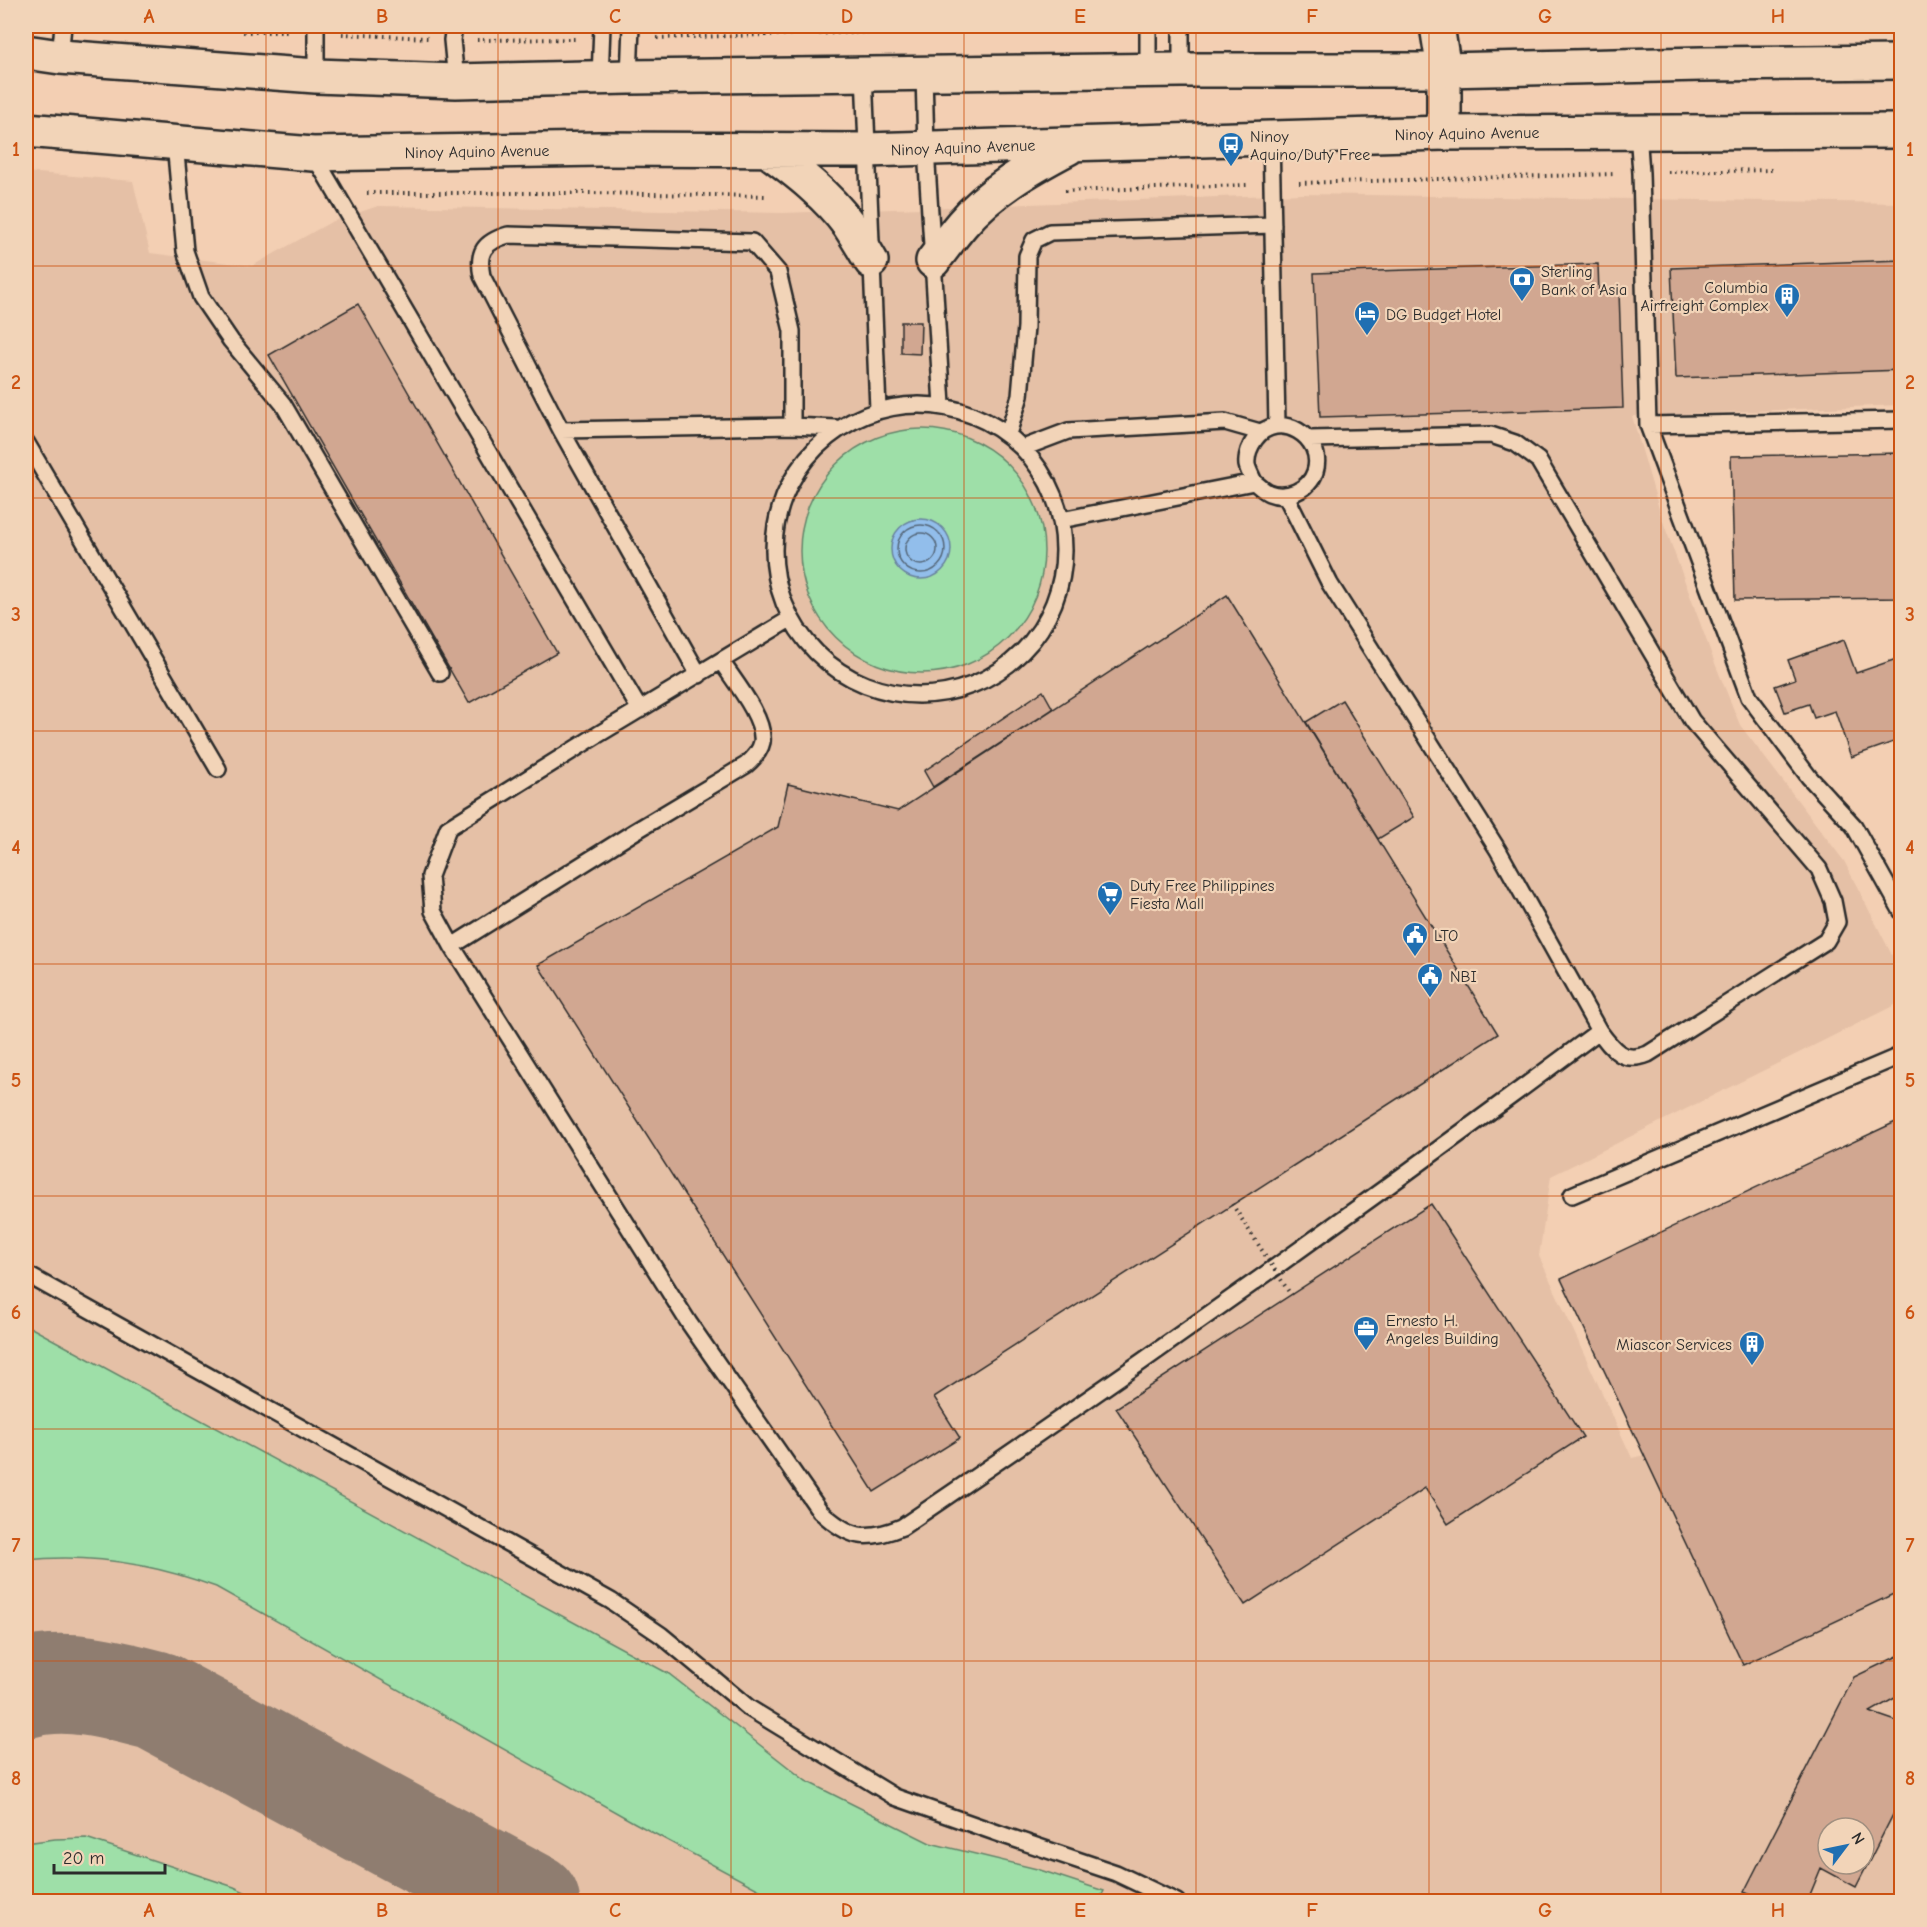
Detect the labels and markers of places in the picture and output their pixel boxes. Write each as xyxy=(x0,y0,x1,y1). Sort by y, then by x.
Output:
place label: Ninoy Aquino/Duty Free xyxy=(1250,128,1370,164)
bus stop icon: Ninoy Aquino/Duty Free xyxy=(1216,130,1246,168)
place label: Sterling Bank of Asia xyxy=(1541,263,1627,299)
bank icon: Sterling Bank of Asia xyxy=(1507,265,1537,303)
place label: Columbia Airfreight Complex xyxy=(1640,279,1768,315)
building icon: Columbia Airfreight Complex xyxy=(1772,281,1802,319)
hotel icon: DG Budget Hotel xyxy=(1352,299,1382,337)
place label: DG Budget Hotel xyxy=(1386,306,1501,324)
place label: Duty Free Philippines Fiesta Mall xyxy=(1130,877,1275,913)
supermarket icon: Duty Free Philippines Fiesta Mall xyxy=(1095,879,1125,917)
public building icon: LTO xyxy=(1400,920,1430,958)
place label: LTO xyxy=(1434,927,1458,945)
public building icon: NBI xyxy=(1415,961,1445,999)
place label: NBI xyxy=(1450,968,1477,986)
place label: Ernesto H. Angeles Building xyxy=(1386,1312,1499,1348)
office icon: Ernesto H. Angeles Building xyxy=(1351,1314,1381,1352)
building icon: Miascor Services xyxy=(1737,1329,1767,1367)
place label: Miascor Services xyxy=(1616,1336,1732,1354)

